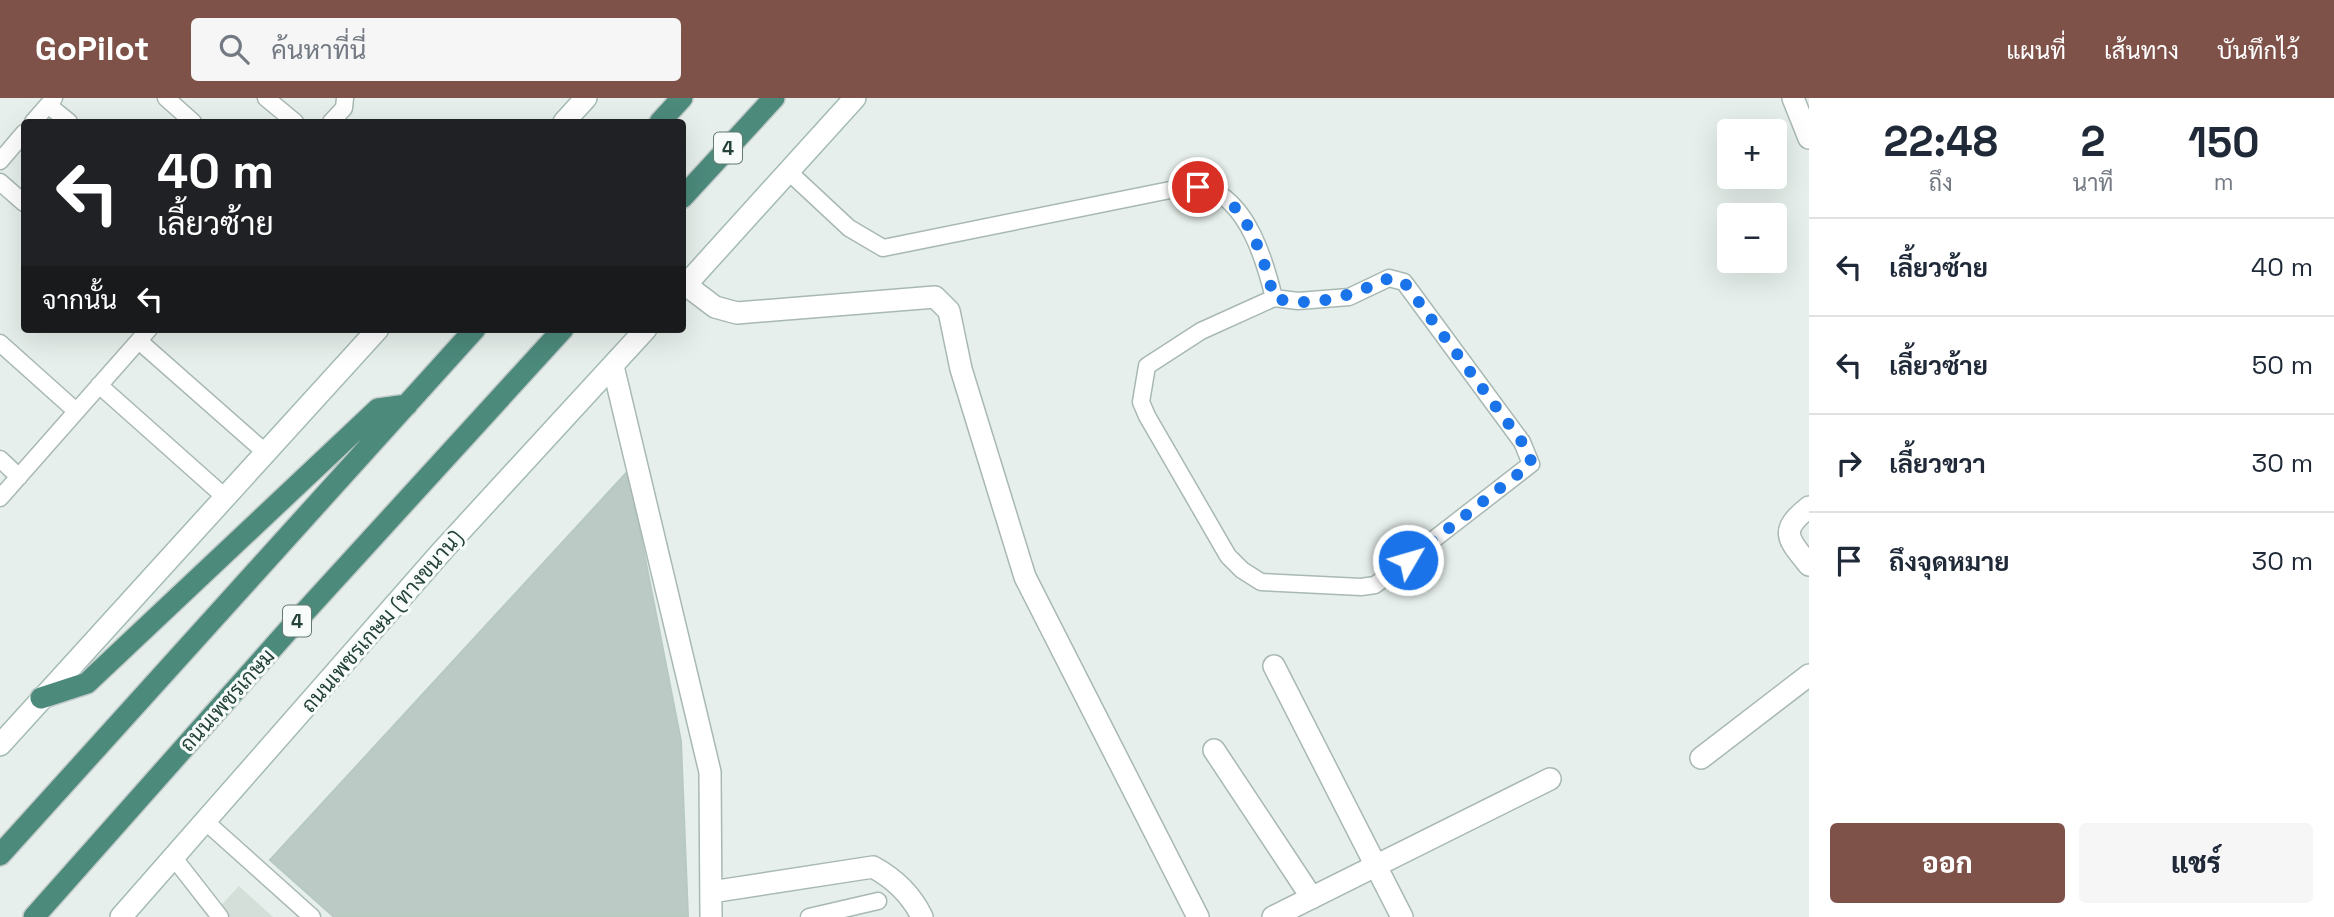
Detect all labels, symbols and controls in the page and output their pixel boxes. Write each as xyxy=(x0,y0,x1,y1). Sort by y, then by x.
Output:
search box xyxy=(191,18,681,81)
text: GoPilot xyxy=(35,28,149,70)
icon: search xyxy=(215,30,253,68)
text: ค้นหาที่นี่ xyxy=(271,33,366,67)
text: แผนที่ xyxy=(2006,35,2066,66)
text: เส้นทาง xyxy=(2104,35,2179,66)
text: บันทึกไว้ xyxy=(2217,35,2299,66)
text: 22:48 xyxy=(1884,115,1998,168)
text: 2 xyxy=(2080,115,2105,168)
text: 150 xyxy=(2188,116,2259,169)
map controls xyxy=(1717,119,1787,273)
button: + xyxy=(1717,119,1787,189)
road number: 4 xyxy=(714,132,742,164)
text: 40 m xyxy=(157,140,274,202)
icon: left xyxy=(42,147,133,238)
pin xyxy=(1168,157,1228,217)
text: m xyxy=(2214,167,2234,197)
icon: arrive xyxy=(1179,168,1217,206)
text: ถึง xyxy=(1929,168,1953,198)
text: นาที xyxy=(2072,168,2113,198)
button: − xyxy=(1717,203,1787,273)
text: เลี้ยวซ้าย xyxy=(157,204,274,244)
icon: left xyxy=(1830,248,1868,286)
text: 40 m xyxy=(2251,250,2313,284)
text: เลี้ยวซ้าย xyxy=(1889,251,1988,285)
icon: left xyxy=(131,280,169,318)
text: จากนั้น xyxy=(42,283,117,317)
icon: left xyxy=(1830,346,1868,384)
text: 50 m xyxy=(2252,348,2313,382)
text: เลี้ยวซ้าย xyxy=(1889,349,1988,383)
icon: right xyxy=(1830,444,1868,482)
text: 30 m xyxy=(2252,446,2313,480)
text: เลี้ยวขวา xyxy=(1889,447,1986,481)
position arrow xyxy=(1371,523,1445,597)
street label: ถนนเพชรเกษม (ทางขนาน) xyxy=(295,524,469,718)
icon: arrive xyxy=(1830,542,1868,580)
text: 30 m xyxy=(2252,544,2313,578)
text: ถึงจุดหมาย xyxy=(1889,545,2010,579)
road number: 4 xyxy=(283,606,311,636)
street label: ถนนเพชรเกษม xyxy=(174,643,280,757)
button: ออก xyxy=(1830,823,2065,903)
button: แชร์ xyxy=(2079,823,2313,903)

